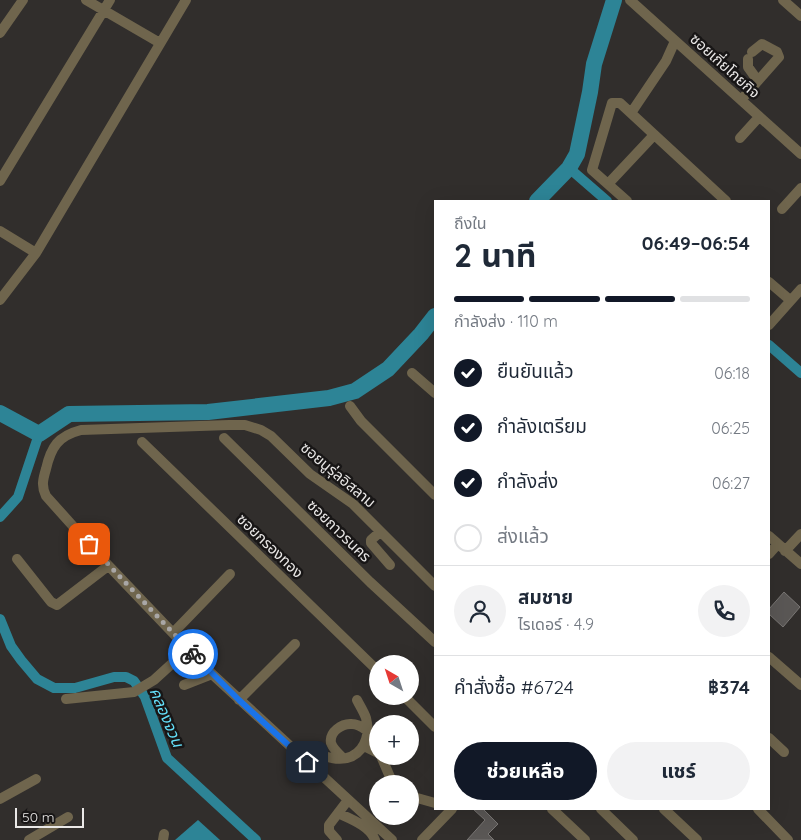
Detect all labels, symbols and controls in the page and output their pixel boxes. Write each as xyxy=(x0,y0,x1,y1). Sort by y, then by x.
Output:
street label: ซอยเกี่ยโกยกิจ xyxy=(686,28,765,102)
text: ถึงใน xyxy=(454,213,487,233)
text: 06:49–06:54 xyxy=(642,231,750,255)
text: 2 นาที xyxy=(454,235,536,275)
text: กำลังส่ง · 110 m xyxy=(454,311,558,331)
icon: check xyxy=(454,359,482,387)
text: ยืนยันแล้ว xyxy=(497,359,574,383)
text: 06:18 xyxy=(714,363,750,383)
icon: check xyxy=(454,414,482,442)
text: กำลังเตรียม xyxy=(497,414,587,438)
text: 06:25 xyxy=(711,418,750,438)
street label: ซอยนูรุ่ลอิสลาม xyxy=(297,438,380,511)
icon: check xyxy=(454,469,482,497)
text: กำลังส่ง xyxy=(497,469,558,493)
text: 06:27 xyxy=(712,473,750,493)
street label: ซอยถาวรนคร xyxy=(303,496,375,566)
street label: ซอยกรองทอง xyxy=(233,509,307,582)
pin xyxy=(68,523,110,565)
text: ส่งแล้ว xyxy=(497,524,549,548)
icon: bag xyxy=(75,530,103,558)
button: person xyxy=(454,585,506,637)
text: สมชาย xyxy=(518,585,573,609)
button: phone xyxy=(698,585,750,637)
text: ไรเดอร์ · 4.9 xyxy=(518,614,594,634)
courier xyxy=(168,629,218,679)
icon: bike xyxy=(179,640,207,668)
north arrow xyxy=(369,655,419,705)
map controls xyxy=(369,655,419,825)
text: คำสั่งซื้อ #6724 xyxy=(454,675,574,699)
text: ฿374 xyxy=(708,675,750,699)
water label: คลองจวน xyxy=(145,684,189,751)
button: + xyxy=(369,715,419,765)
pin xyxy=(286,741,328,783)
button: ช่วยเหลือ xyxy=(454,742,597,800)
button: แชร์ xyxy=(607,742,750,800)
icon: home xyxy=(293,748,321,776)
button: − xyxy=(369,775,419,825)
scale bar xyxy=(15,805,84,828)
text: 50 m xyxy=(22,808,55,826)

